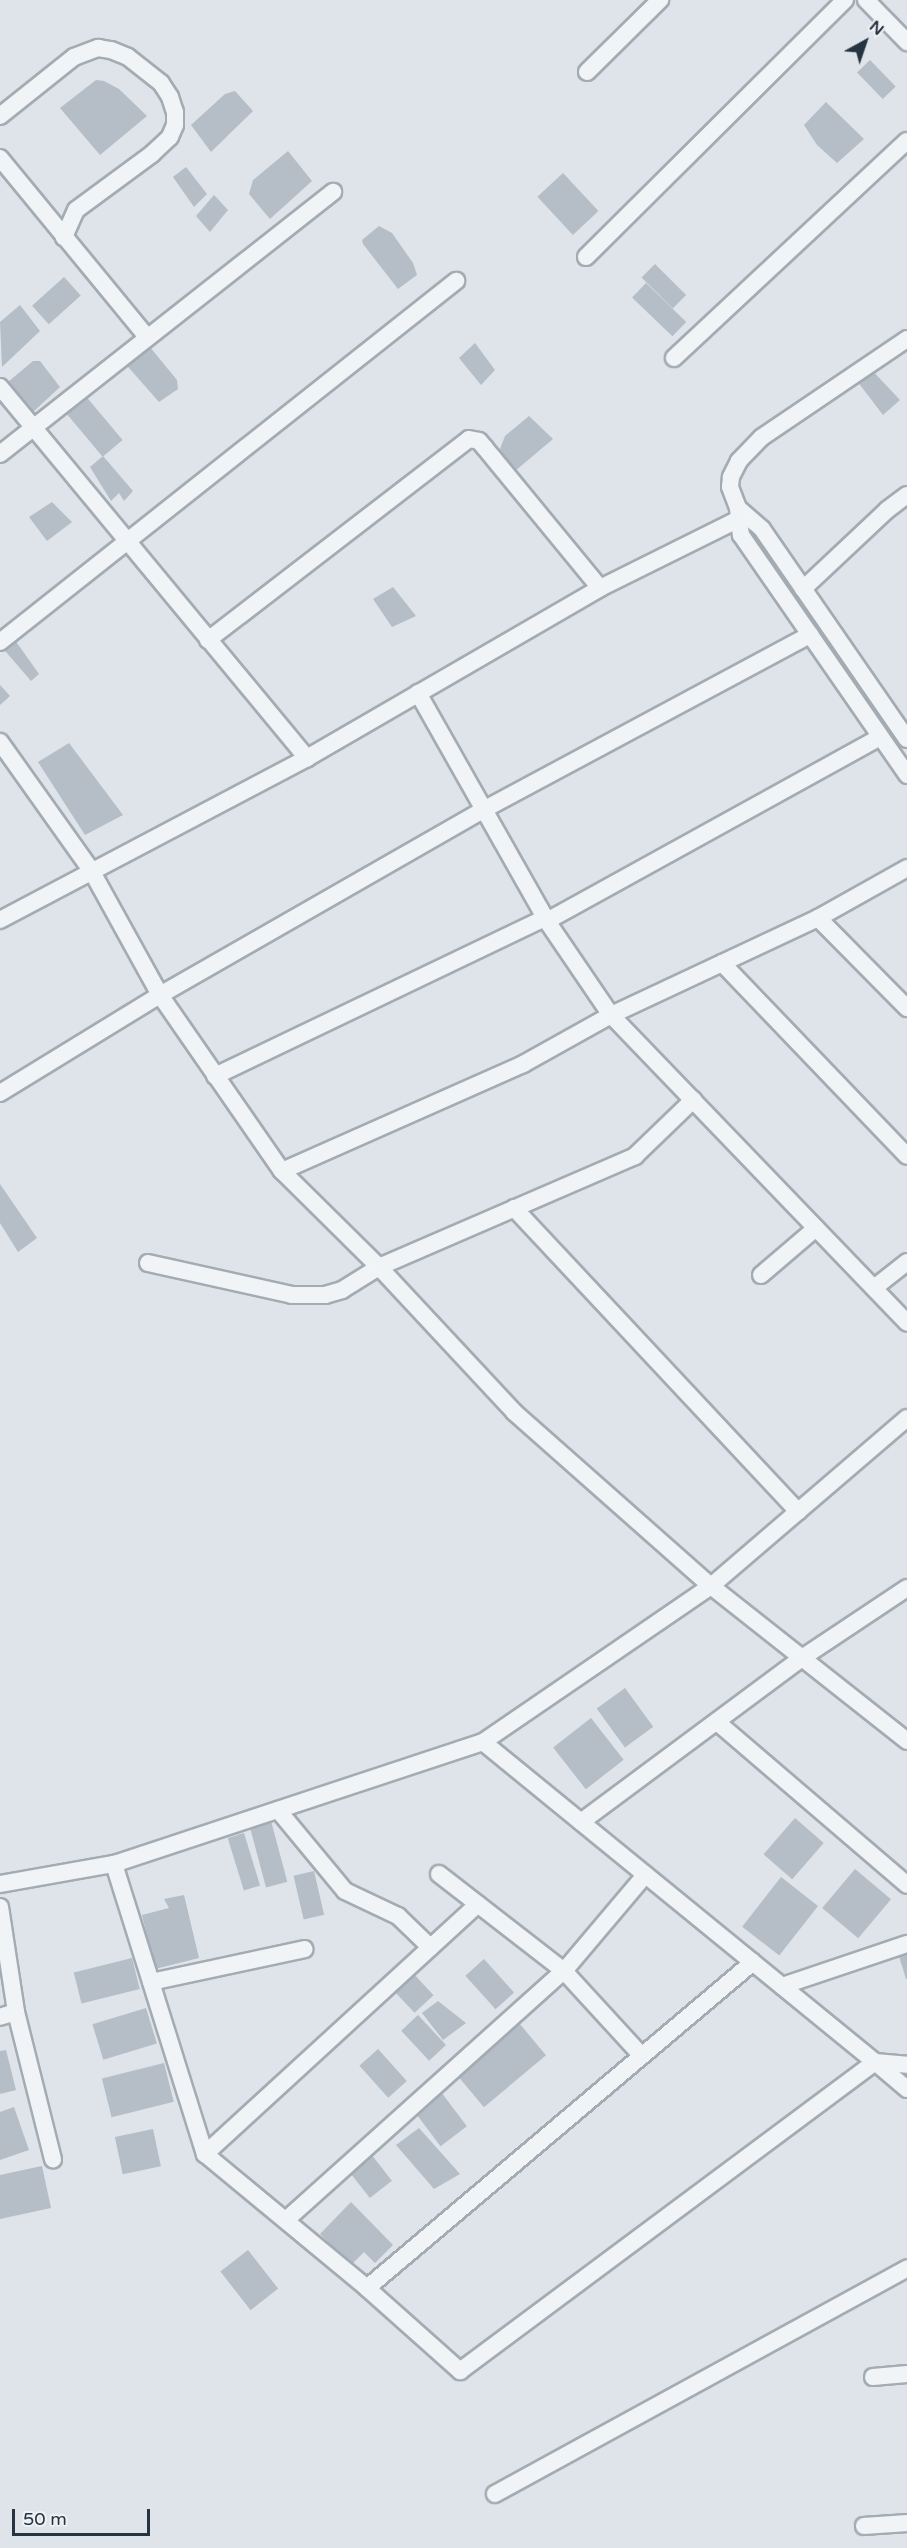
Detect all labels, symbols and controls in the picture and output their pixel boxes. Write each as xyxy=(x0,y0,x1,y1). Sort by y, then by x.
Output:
north arrow xyxy=(835,12,895,72)
text: N xyxy=(865,16,888,40)
scale bar xyxy=(15,2497,153,2535)
text: 50 m xyxy=(23,2508,67,2530)

